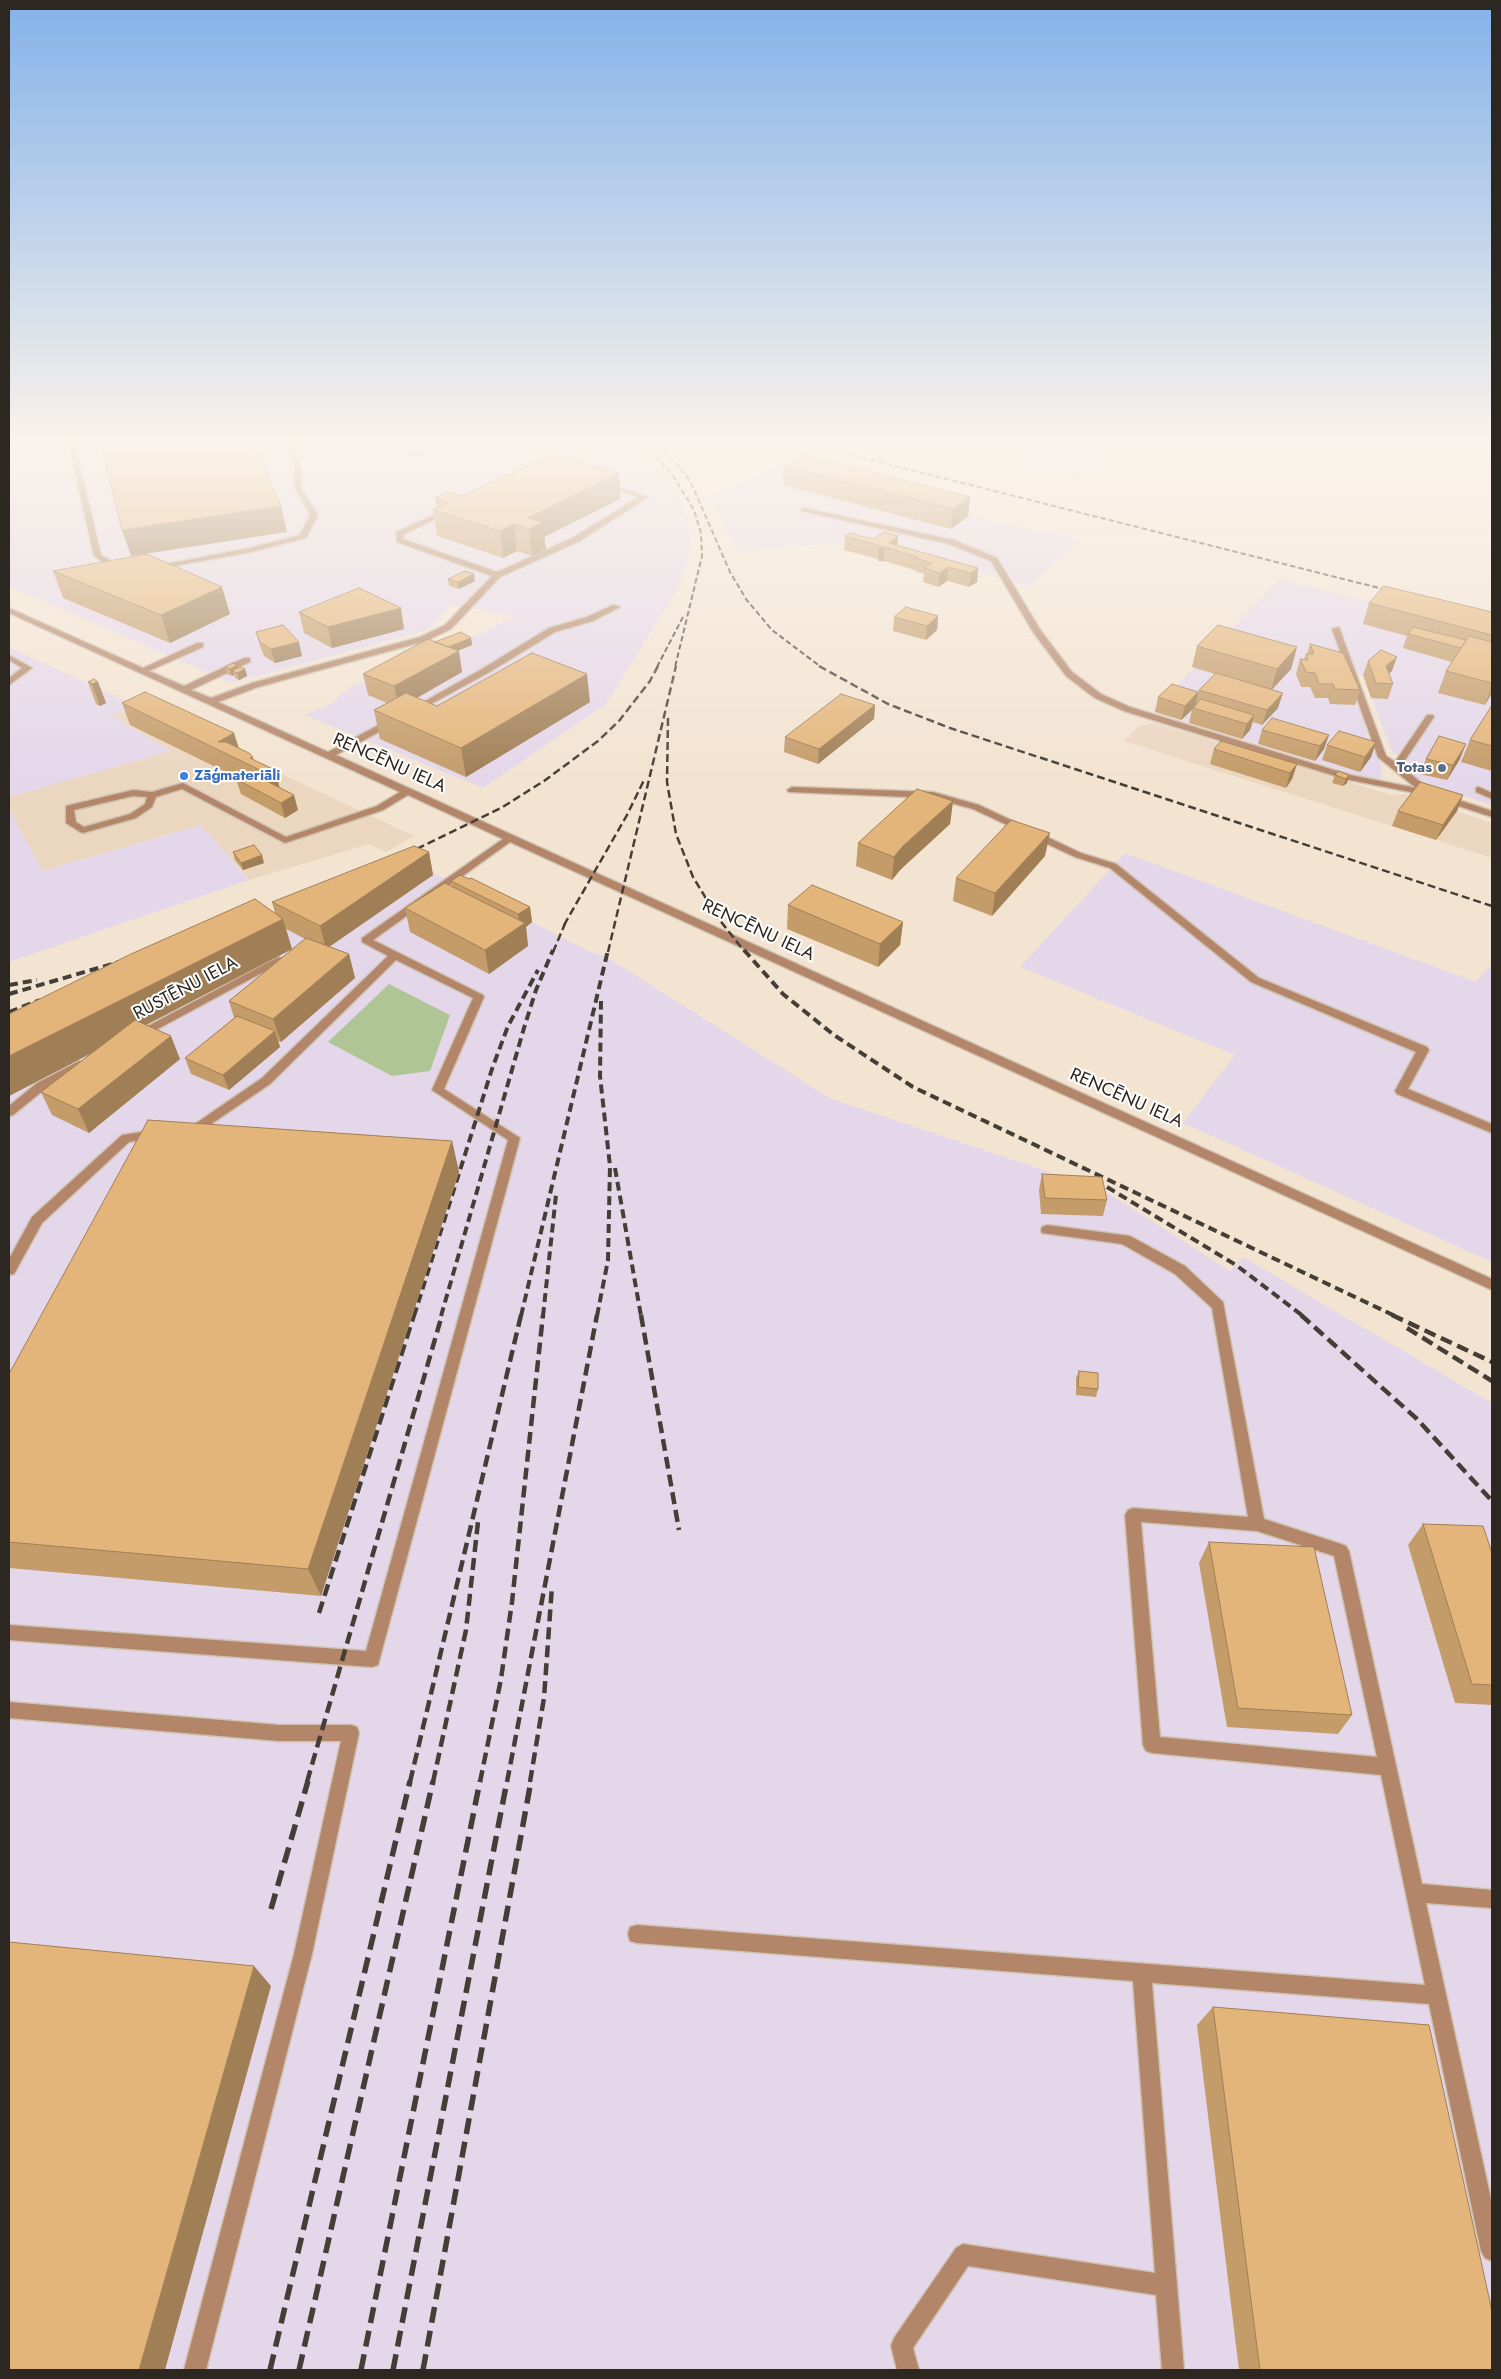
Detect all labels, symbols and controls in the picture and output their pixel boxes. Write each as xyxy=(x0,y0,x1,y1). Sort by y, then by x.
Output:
street label: RENCĒNU IELA xyxy=(329,729,449,799)
place label: Totas xyxy=(1397,759,1432,777)
marker: Totas xyxy=(1436,762,1448,774)
place label: Zāģmateriāli xyxy=(194,767,280,785)
marker: Zāģmateriāli xyxy=(178,770,190,782)
street label: RENCĒNU IELA xyxy=(698,896,818,966)
street label: RUSTĒNU IELA xyxy=(130,952,242,1026)
street label: RENCĒNU IELA xyxy=(1066,1064,1186,1134)

